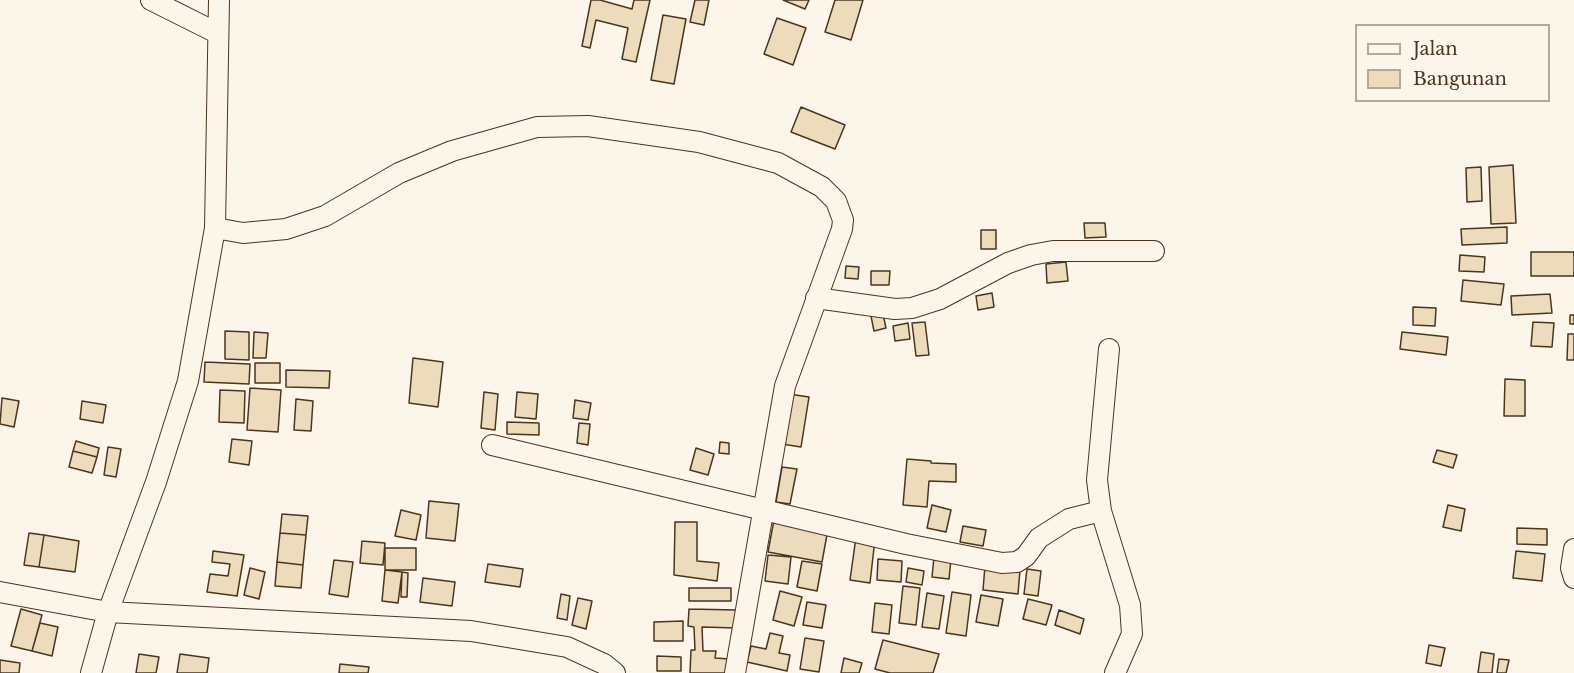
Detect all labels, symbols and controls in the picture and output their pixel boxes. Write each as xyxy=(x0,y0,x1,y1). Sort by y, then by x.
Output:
legend xyxy=(1355,24,1550,102)
text: Jalan xyxy=(1413,38,1458,60)
text: Bangunan xyxy=(1413,68,1507,90)

